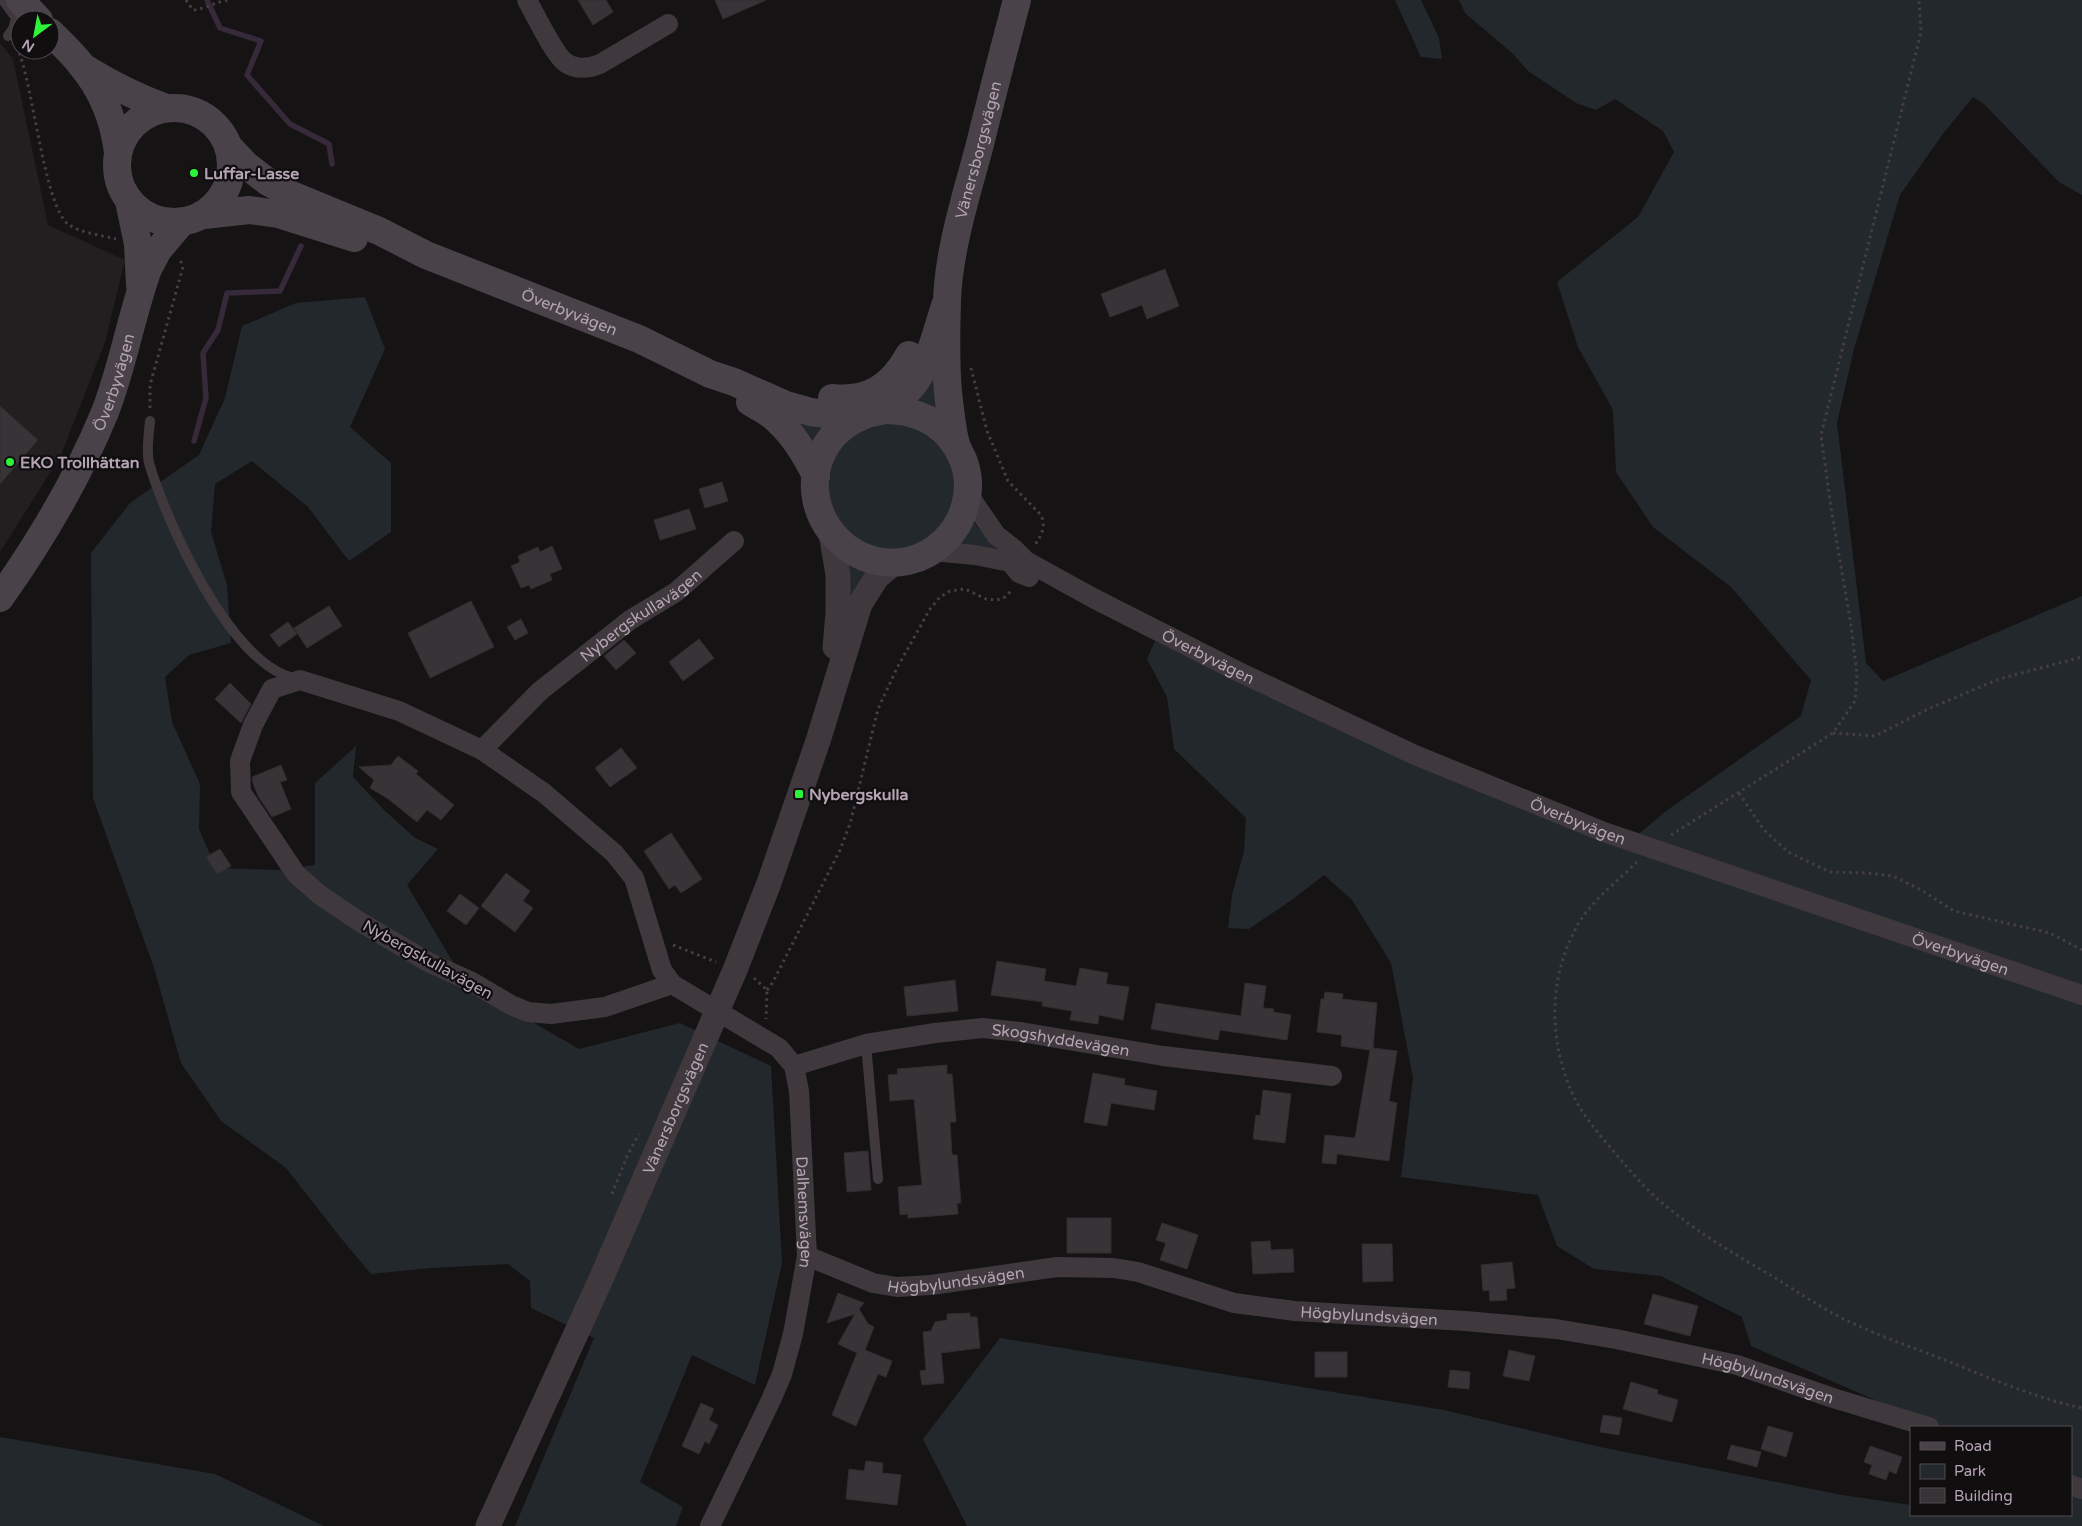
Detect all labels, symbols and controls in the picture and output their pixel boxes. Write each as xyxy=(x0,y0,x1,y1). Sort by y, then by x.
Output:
north arrow xyxy=(10,10,60,60)
text: N xyxy=(19,35,38,56)
street label: Vänersborgsvägen xyxy=(951,79,1006,221)
place label: Luffar-Lasse xyxy=(204,164,299,184)
marker: Luffar-Lasse xyxy=(188,167,200,179)
street label: Överbyvägen xyxy=(518,285,620,340)
street label: Överbyvägen xyxy=(89,332,139,435)
place label: EKO Trollhättan xyxy=(20,453,139,473)
marker: EKO Trollhättan xyxy=(4,456,16,468)
street label: Nybergskullavägen xyxy=(576,565,706,667)
street label: Överbyvägen xyxy=(1158,625,1257,689)
place label: Nybergskulla xyxy=(809,785,909,805)
marker: Nybergskulla xyxy=(793,788,805,800)
street label: Överbyvägen xyxy=(1527,794,1628,850)
street label: Nybergskullavägen xyxy=(359,916,496,1004)
street label: Överbyvägen xyxy=(1909,929,2011,980)
street label: Skogshyddevägen xyxy=(991,1020,1131,1061)
street label: Vänersborgsvägen xyxy=(639,1039,713,1177)
street label: Dalhemsvägen xyxy=(791,1156,816,1270)
street label: Högbylundsvägen xyxy=(886,1263,1026,1298)
street label: Högbylundsvägen xyxy=(1300,1302,1438,1330)
street label: Högbylundsvägen xyxy=(1700,1349,1836,1409)
legend xyxy=(1910,1426,2072,1516)
text: Road xyxy=(1954,1437,1992,1455)
text: Park xyxy=(1954,1462,1986,1480)
text: Building xyxy=(1954,1487,2013,1505)

